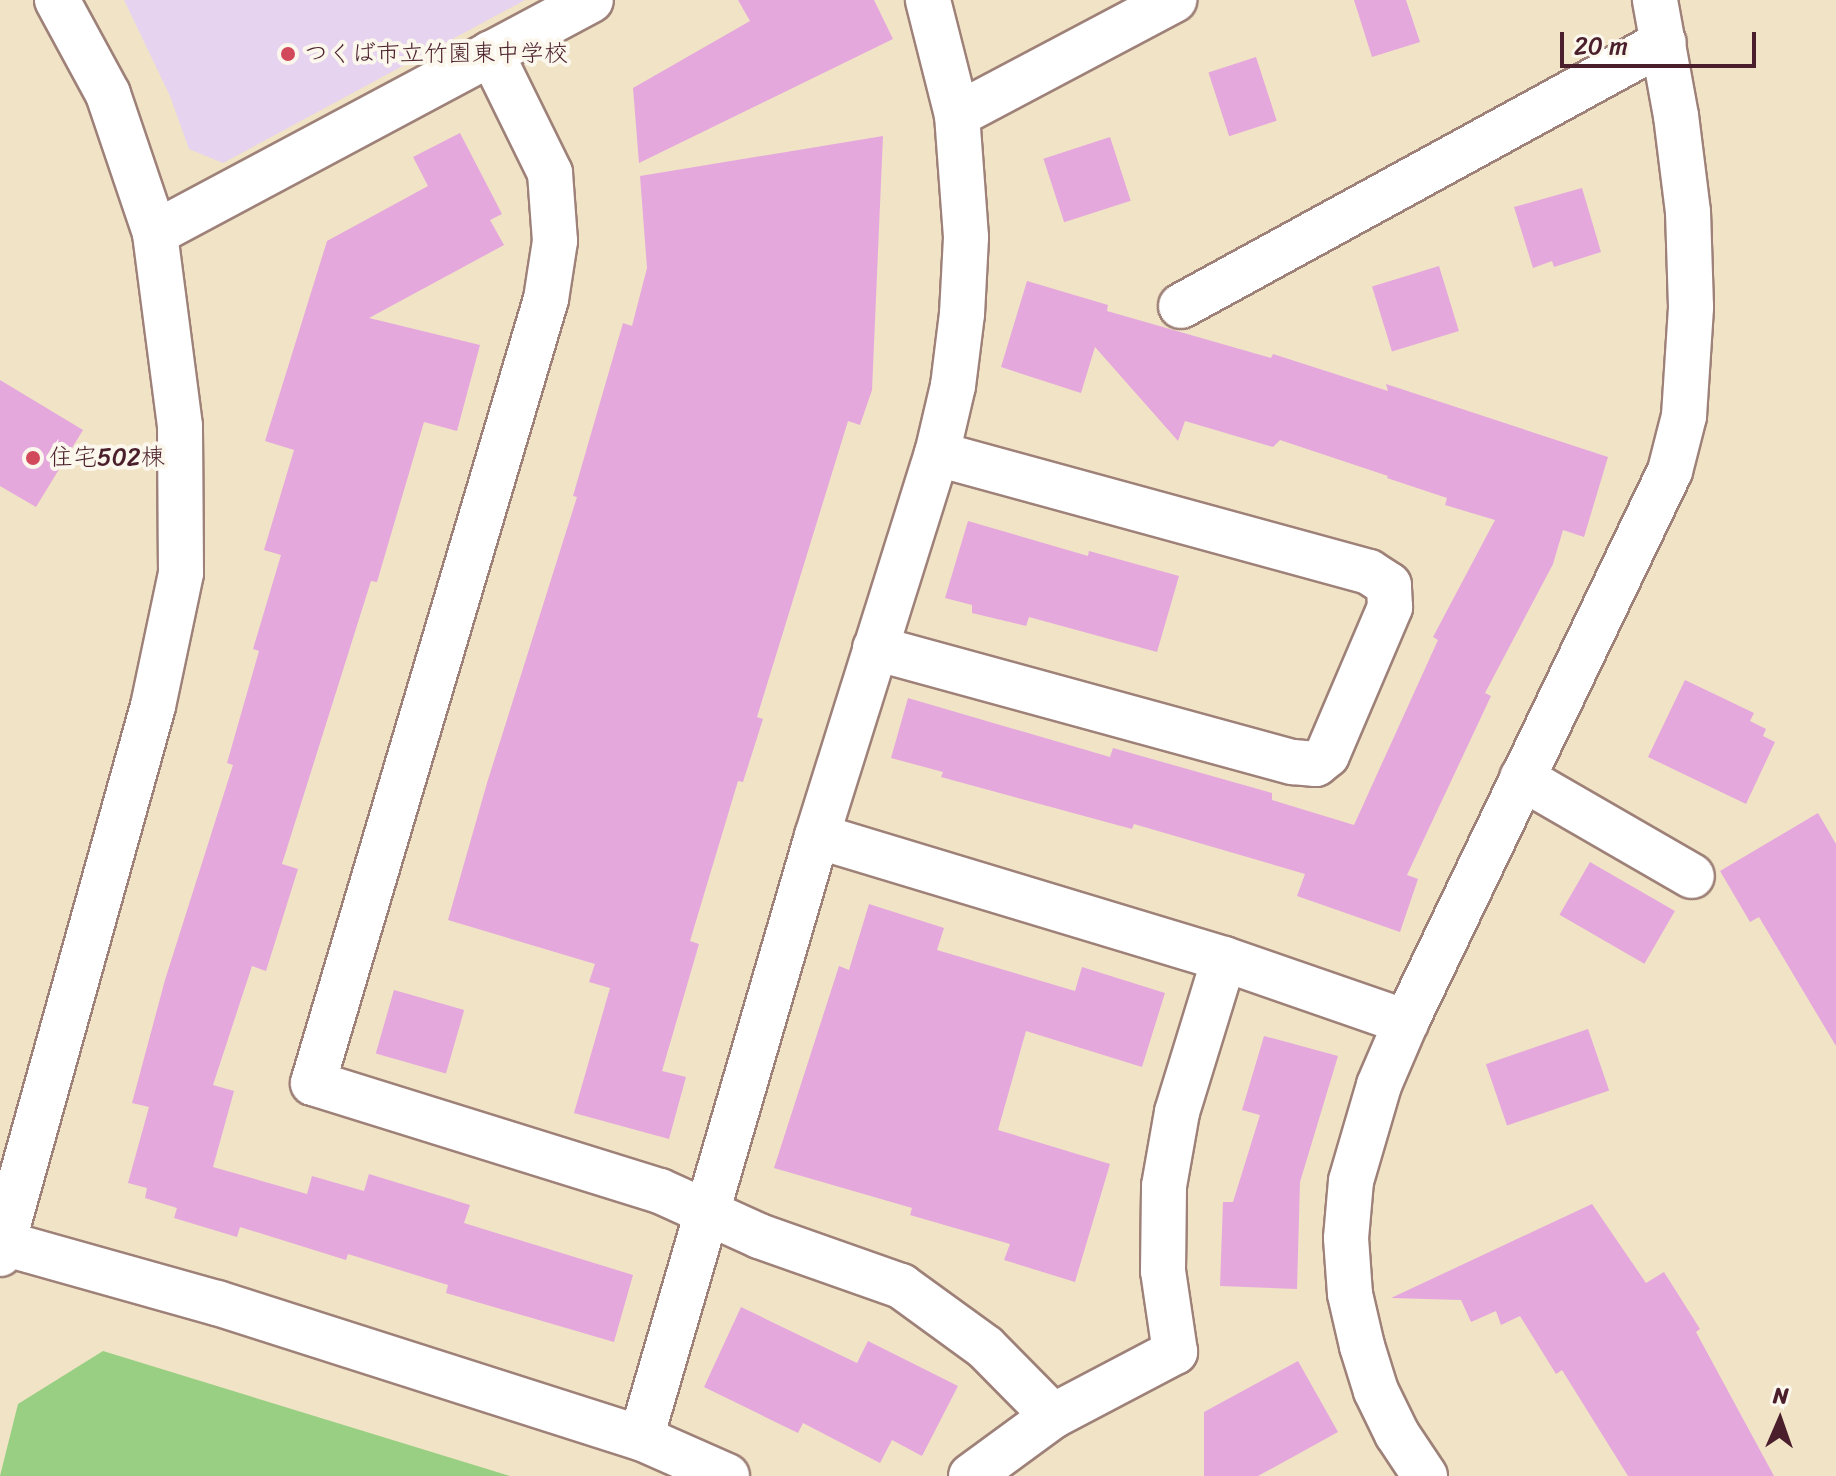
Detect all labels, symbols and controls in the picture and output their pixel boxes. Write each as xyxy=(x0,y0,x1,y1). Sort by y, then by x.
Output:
scale bar xyxy=(1564,16,1760,66)
text: 20 m xyxy=(1574,25,1628,67)
place label: つくば市立竹園東中学校 xyxy=(304,40,568,68)
marker: つくば市立竹園東中学校 xyxy=(279,45,297,63)
place label: 住宅502棟 xyxy=(49,444,165,472)
marker: 住宅502棟 xyxy=(24,449,42,467)
text: N xyxy=(1773,1376,1789,1415)
north arrow xyxy=(1740,1380,1820,1460)

